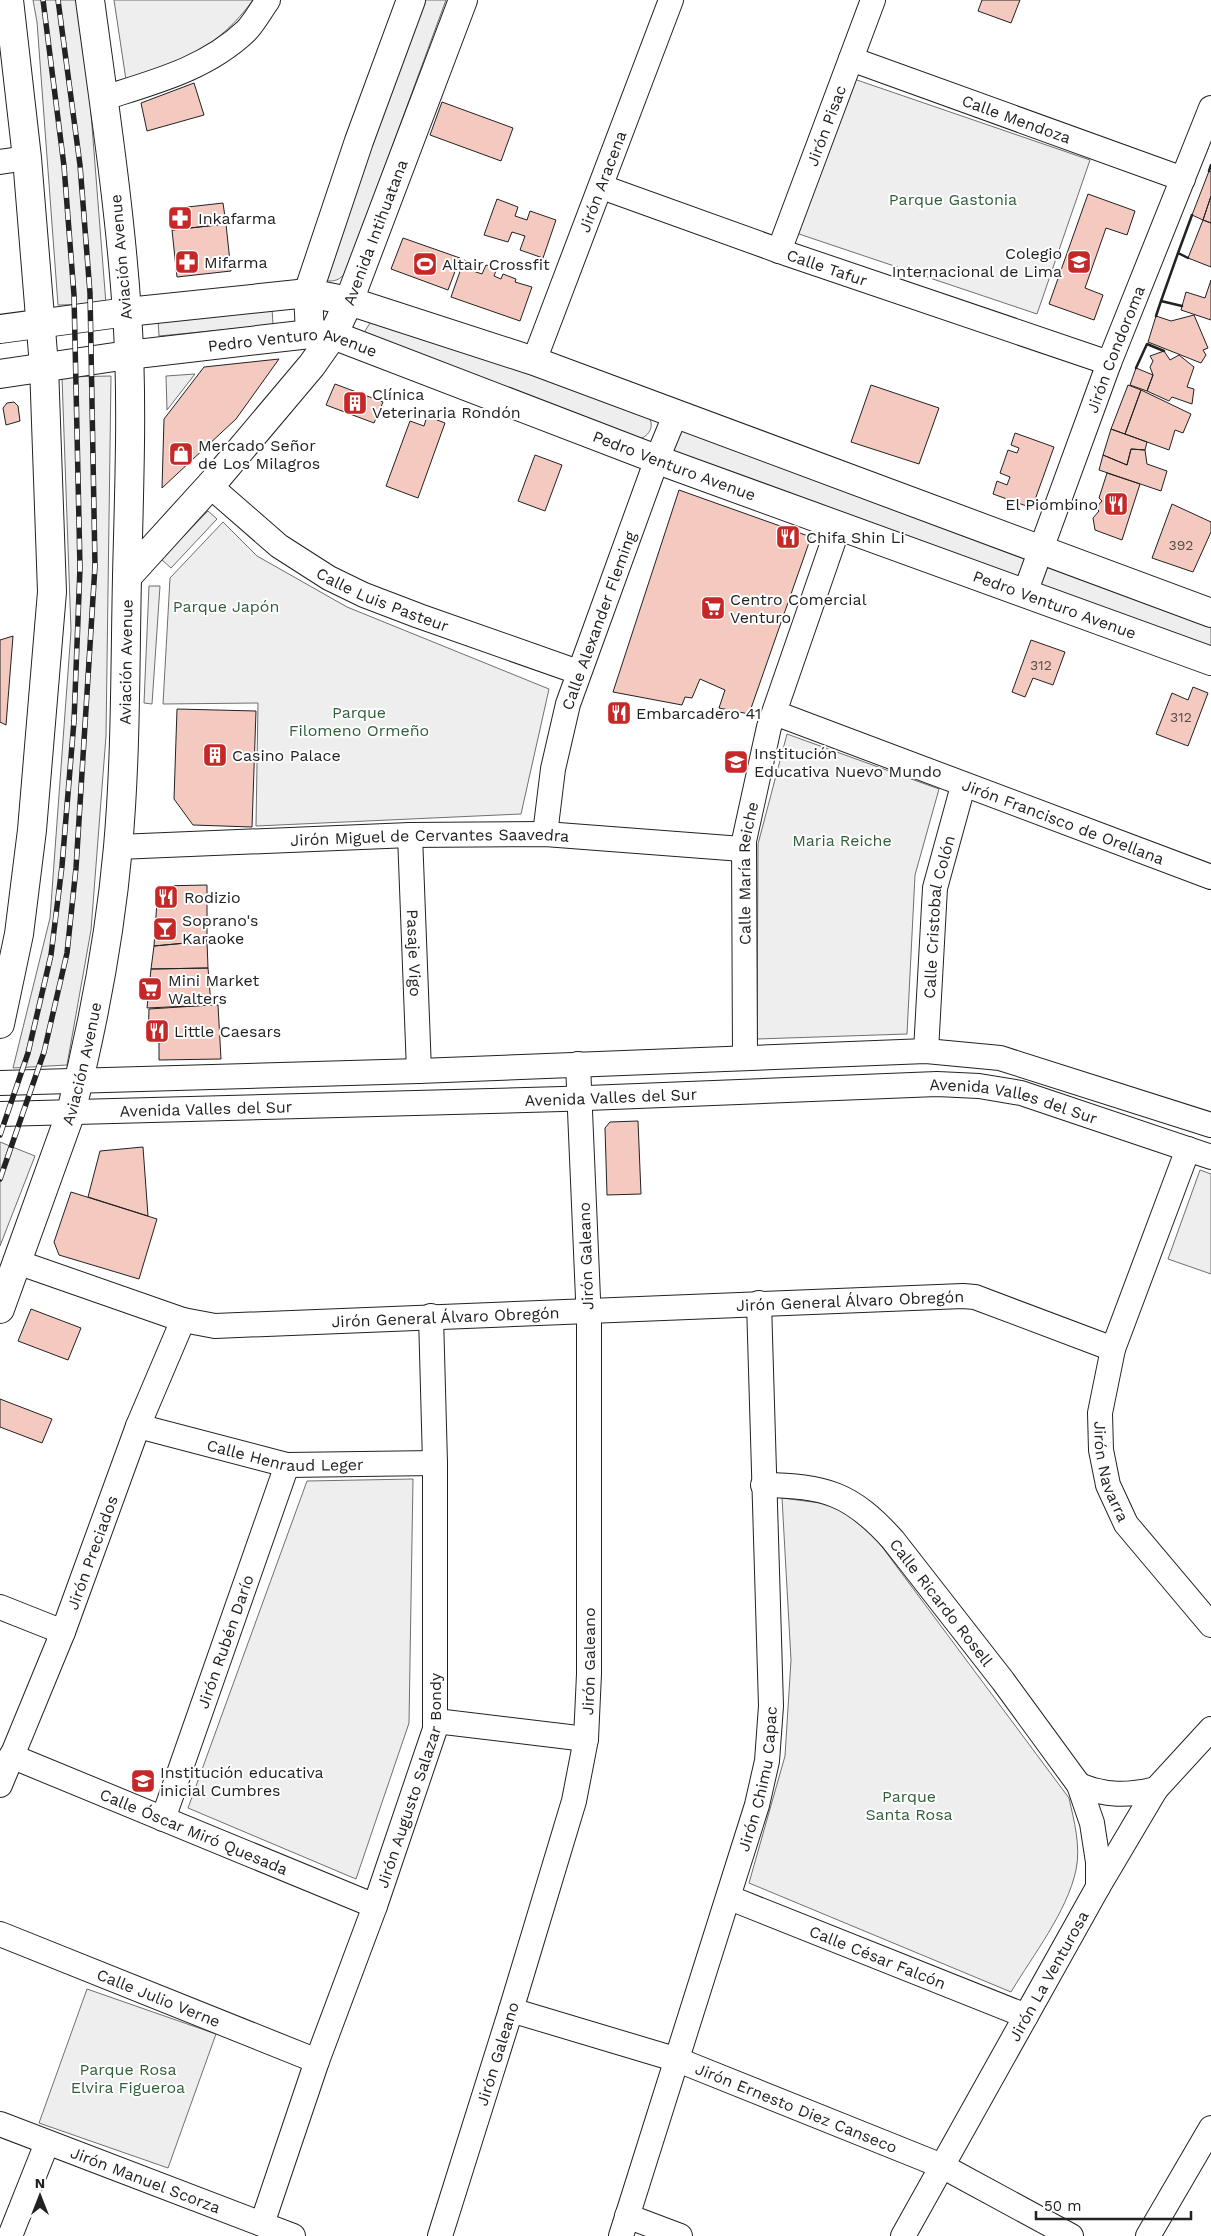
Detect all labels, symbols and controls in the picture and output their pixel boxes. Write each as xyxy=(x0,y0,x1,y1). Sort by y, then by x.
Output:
street label: Jirón Pisac xyxy=(802,82,850,169)
street label: Calle Mendoza xyxy=(960,90,1074,147)
street label: Jirón Aracena xyxy=(574,128,630,235)
street label: Avenida Intihuatana xyxy=(339,157,411,308)
park label: Parque Gastonia xyxy=(889,190,1017,209)
street label: Aviación Avenue xyxy=(106,194,136,320)
pharmacy icon: Inkafarma xyxy=(167,205,193,231)
place label: Inkafarma xyxy=(198,209,276,228)
place label: Colegio Internacional de Lima xyxy=(892,244,1062,281)
street label: Calle Tafur xyxy=(784,245,870,290)
pharmacy icon: Mifarma xyxy=(174,249,200,275)
school or university icon: Colegio Internacional de Lima xyxy=(1066,249,1092,275)
sports icon: Altair Crossfit xyxy=(412,251,438,277)
place label: Mifarma xyxy=(204,253,268,272)
place label: Altair Crossfit xyxy=(442,255,550,274)
street label: Jirón Condoroma xyxy=(1082,283,1148,415)
street label: Pedro Venturo Avenue xyxy=(207,324,380,361)
place label: Clínica Veterinaria Rondón xyxy=(372,385,521,422)
building icon: Clínica Veterinaria Rondón xyxy=(342,390,368,416)
street label: Pedro Venturo Avenue xyxy=(590,426,758,504)
place label: Mercado Señor de Los Milagros xyxy=(198,436,320,473)
shop icon: Mercado Señor de Los Milagros xyxy=(168,441,194,467)
restaurant icon: El Piombino xyxy=(1103,491,1129,517)
place label: El Piombino xyxy=(1005,495,1098,514)
restaurant icon: Chifa Shin Li xyxy=(775,524,801,550)
street label: Calle Alexander Fleming xyxy=(557,528,640,712)
place label: Chifa Shin Li xyxy=(806,528,905,547)
house number: 392 xyxy=(1169,537,1193,553)
street label: Calle Luis Pasteur xyxy=(313,563,452,635)
street label: Pedro Venturo Avenue xyxy=(971,566,1139,643)
place label: Centro Comercial Venturo xyxy=(730,590,867,627)
supermarket icon: Centro Comercial Venturo xyxy=(700,595,726,621)
park label: Parque Japón xyxy=(173,597,279,616)
street label: Aviación Avenue xyxy=(115,599,136,725)
house number: 312 xyxy=(1030,657,1052,673)
restaurant icon: Embarcadero 41 xyxy=(606,700,632,726)
park label: Parque Filomeno Ormeño xyxy=(289,703,429,740)
place label: Embarcadero 41 xyxy=(636,704,761,723)
house number: 312 xyxy=(1170,709,1192,725)
building icon: Casino Palace xyxy=(202,742,228,768)
place label: Institución Educativa Nuevo Mundo xyxy=(754,744,942,781)
place label: Casino Palace xyxy=(232,746,341,765)
school or university icon: Institución Educativa Nuevo Mundo xyxy=(723,749,749,775)
street label: Jirón Francisco de Orellana xyxy=(959,775,1167,868)
street label: Calle María Reiche xyxy=(734,800,762,945)
street label: Jirón Miguel de Cervantes Saavedra xyxy=(290,824,570,849)
park label: Maria Reiche xyxy=(792,831,892,850)
street label: Calle Cristobal Colón xyxy=(919,833,959,999)
restaurant icon: Rodizio xyxy=(153,884,179,910)
place label: Rodizio xyxy=(184,888,241,907)
street label: Pasaje Vigo xyxy=(403,909,426,997)
place label: Soprano's Karaoke xyxy=(182,911,258,948)
bar icon: Soprano's Karaoke xyxy=(152,916,178,942)
place label: Mini Market Walters xyxy=(168,971,259,1008)
supermarket icon: Mini Market Walters xyxy=(137,976,163,1002)
street label: Aviación Avenue xyxy=(58,1000,105,1128)
restaurant icon: Little Caesars xyxy=(144,1018,170,1044)
place label: Little Caesars xyxy=(174,1022,281,1041)
street label: Avenida Valles del Sur xyxy=(929,1074,1100,1128)
street label: Avenida Valles del Sur xyxy=(524,1084,698,1109)
street label: Avenida Valles del Sur xyxy=(119,1097,293,1120)
street label: Jirón Galeano xyxy=(575,1202,597,1310)
street label: Jirón General Álvaro Obregón xyxy=(736,1286,964,1315)
street label: Jirón General Álvaro Obregón xyxy=(331,1303,560,1331)
street label: Jirón Navarra xyxy=(1091,1421,1133,1525)
street label: Calle Henraud Leger xyxy=(205,1435,364,1475)
street label: Jirón Preciados xyxy=(62,1493,121,1612)
street label: Calle Ricardo Rosell xyxy=(886,1535,997,1670)
street label: Jirón Rubén Darío xyxy=(193,1572,257,1711)
street label: Jirón Galeano xyxy=(578,1607,599,1716)
street label: Jirón Augusto Salazar Bondy xyxy=(372,1672,445,1890)
street label: Jirón Chimu Capac xyxy=(733,1705,780,1854)
place label: Institución educativa inicial Cumbres xyxy=(160,1763,324,1800)
school or university icon: Institución educativa inicial Cumbres xyxy=(130,1768,156,1794)
street label: Calle Óscar Miró Quesada xyxy=(97,1784,291,1879)
park label: Parque Santa Rosa xyxy=(865,1787,953,1824)
street label: Jirón La Venturosa xyxy=(1004,1907,1092,2044)
street label: Calle César Falcón xyxy=(807,1921,949,1993)
street label: Calle Julio Verne xyxy=(94,1964,223,2031)
street label: Jirón Galeano xyxy=(472,2000,522,2108)
street label: Jirón Ernesto Diez Canseco xyxy=(693,2059,900,2157)
park label: Parque Rosa Elvira Figueroa xyxy=(71,2060,185,2097)
street label: Jirón Manuel Scorza xyxy=(68,2142,223,2217)
north arrow xyxy=(15,2171,65,2221)
text: N xyxy=(35,2175,45,2191)
scale bar xyxy=(1036,2188,1191,2220)
text: 50 m xyxy=(1044,2197,1081,2215)

